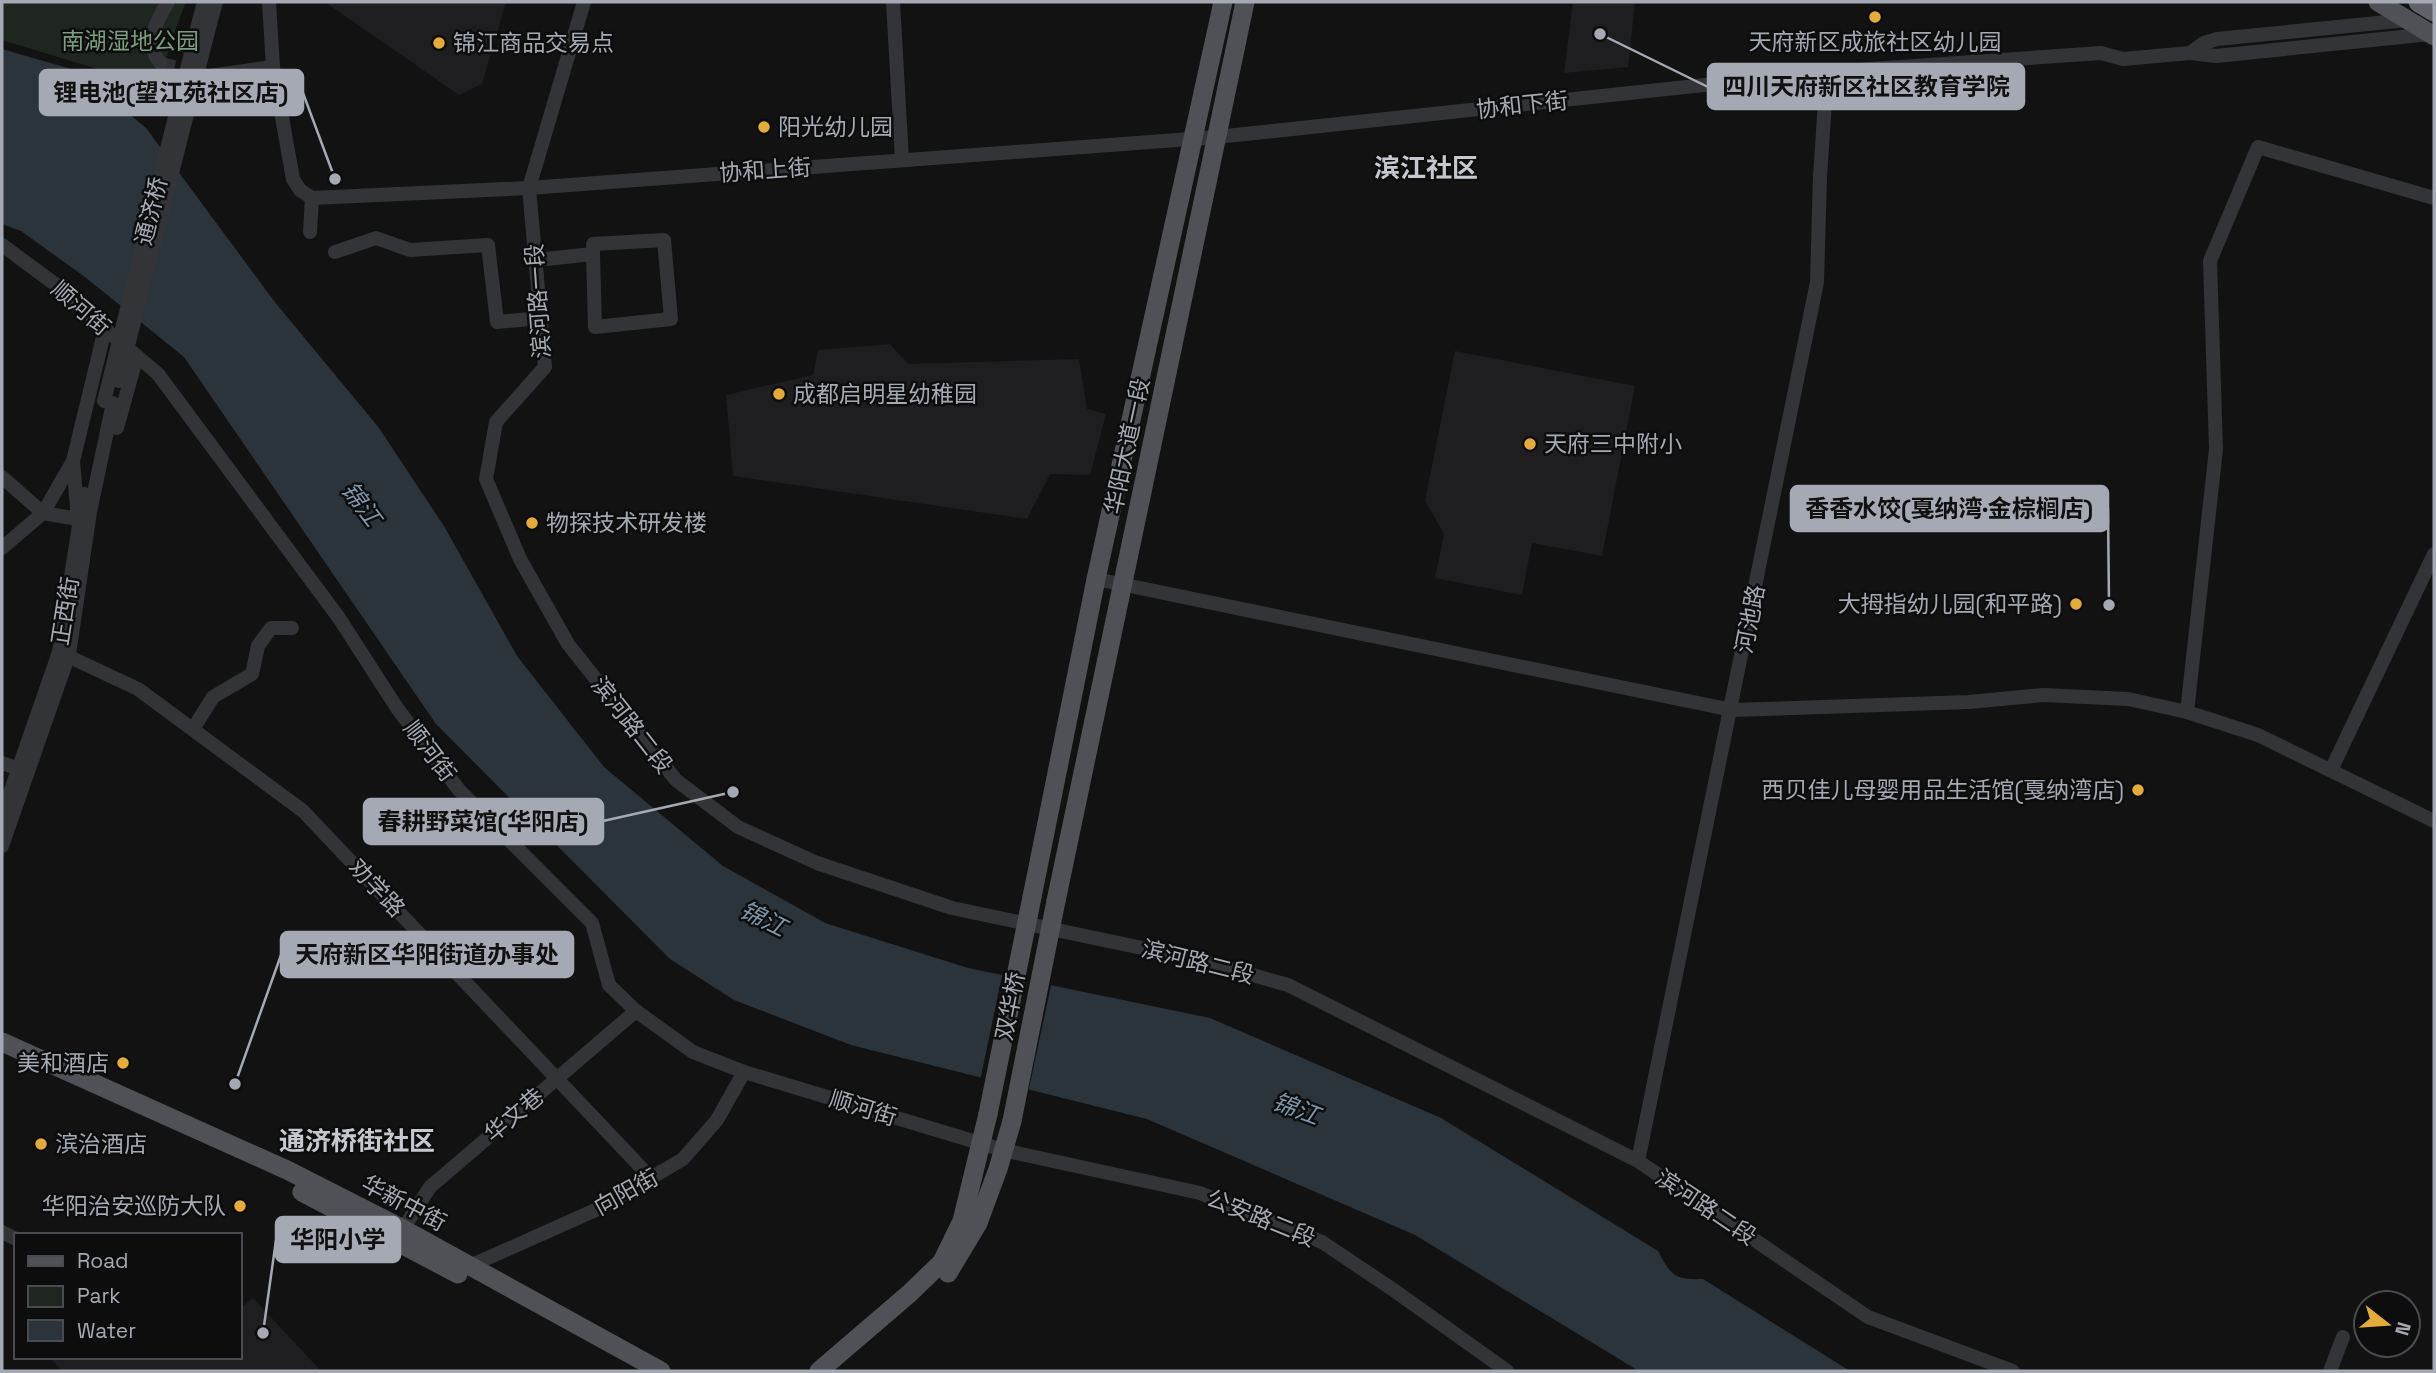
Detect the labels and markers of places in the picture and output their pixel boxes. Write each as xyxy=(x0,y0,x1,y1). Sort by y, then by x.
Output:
marker: 天府新区成旅社区幼儿园 xyxy=(1867,9,1883,25)
place label: 天府新区成旅社区幼儿园 xyxy=(1749,27,2002,57)
place label: 锦江商品交易点 xyxy=(453,28,614,58)
marker: 锦江商品交易点 xyxy=(431,35,447,51)
callout: 四川天府新区社区教育学院 xyxy=(1708,64,2024,109)
callout: 锂电池(望江苑社区店) xyxy=(40,70,303,115)
place label: 阳光幼儿园 xyxy=(778,112,893,142)
marker: 阳光幼儿园 xyxy=(756,119,772,135)
place label: 成都启明星幼稚园 xyxy=(793,379,977,409)
marker: 成都启明星幼稚园 xyxy=(771,386,787,402)
place label: 天府三中附小 xyxy=(1544,429,1682,459)
marker: 天府三中附小 xyxy=(1522,436,1538,452)
callout: 香香水饺(戛纳湾·金棕榈店) xyxy=(1791,486,2108,531)
place label: 物探技术研发楼 xyxy=(546,508,707,538)
marker: 物探技术研发楼 xyxy=(524,515,540,531)
place label: 大拇指幼儿园(和平路) xyxy=(1838,589,2062,619)
marker: 大拇指幼儿园(和平路) xyxy=(2068,596,2084,612)
place label: 西贝佳儿母婴用品生活馆(戛纳湾店) xyxy=(1762,775,2124,805)
marker: 西贝佳儿母婴用品生活馆(戛纳湾店) xyxy=(2130,782,2146,798)
callout: 春耕野菜馆(华阳店) xyxy=(364,799,603,844)
callout: 天府新区华阳街道办事处 xyxy=(281,932,573,977)
place label: 美和酒店 xyxy=(17,1048,109,1078)
marker: 美和酒店 xyxy=(115,1055,131,1071)
place label: 滨治酒店 xyxy=(55,1129,147,1159)
marker: 滨治酒店 xyxy=(33,1136,49,1152)
place label: 华阳治安巡防大队 xyxy=(42,1191,226,1221)
marker: 华阳治安巡防大队 xyxy=(232,1198,248,1214)
callout: 华阳小学 xyxy=(276,1217,400,1262)

